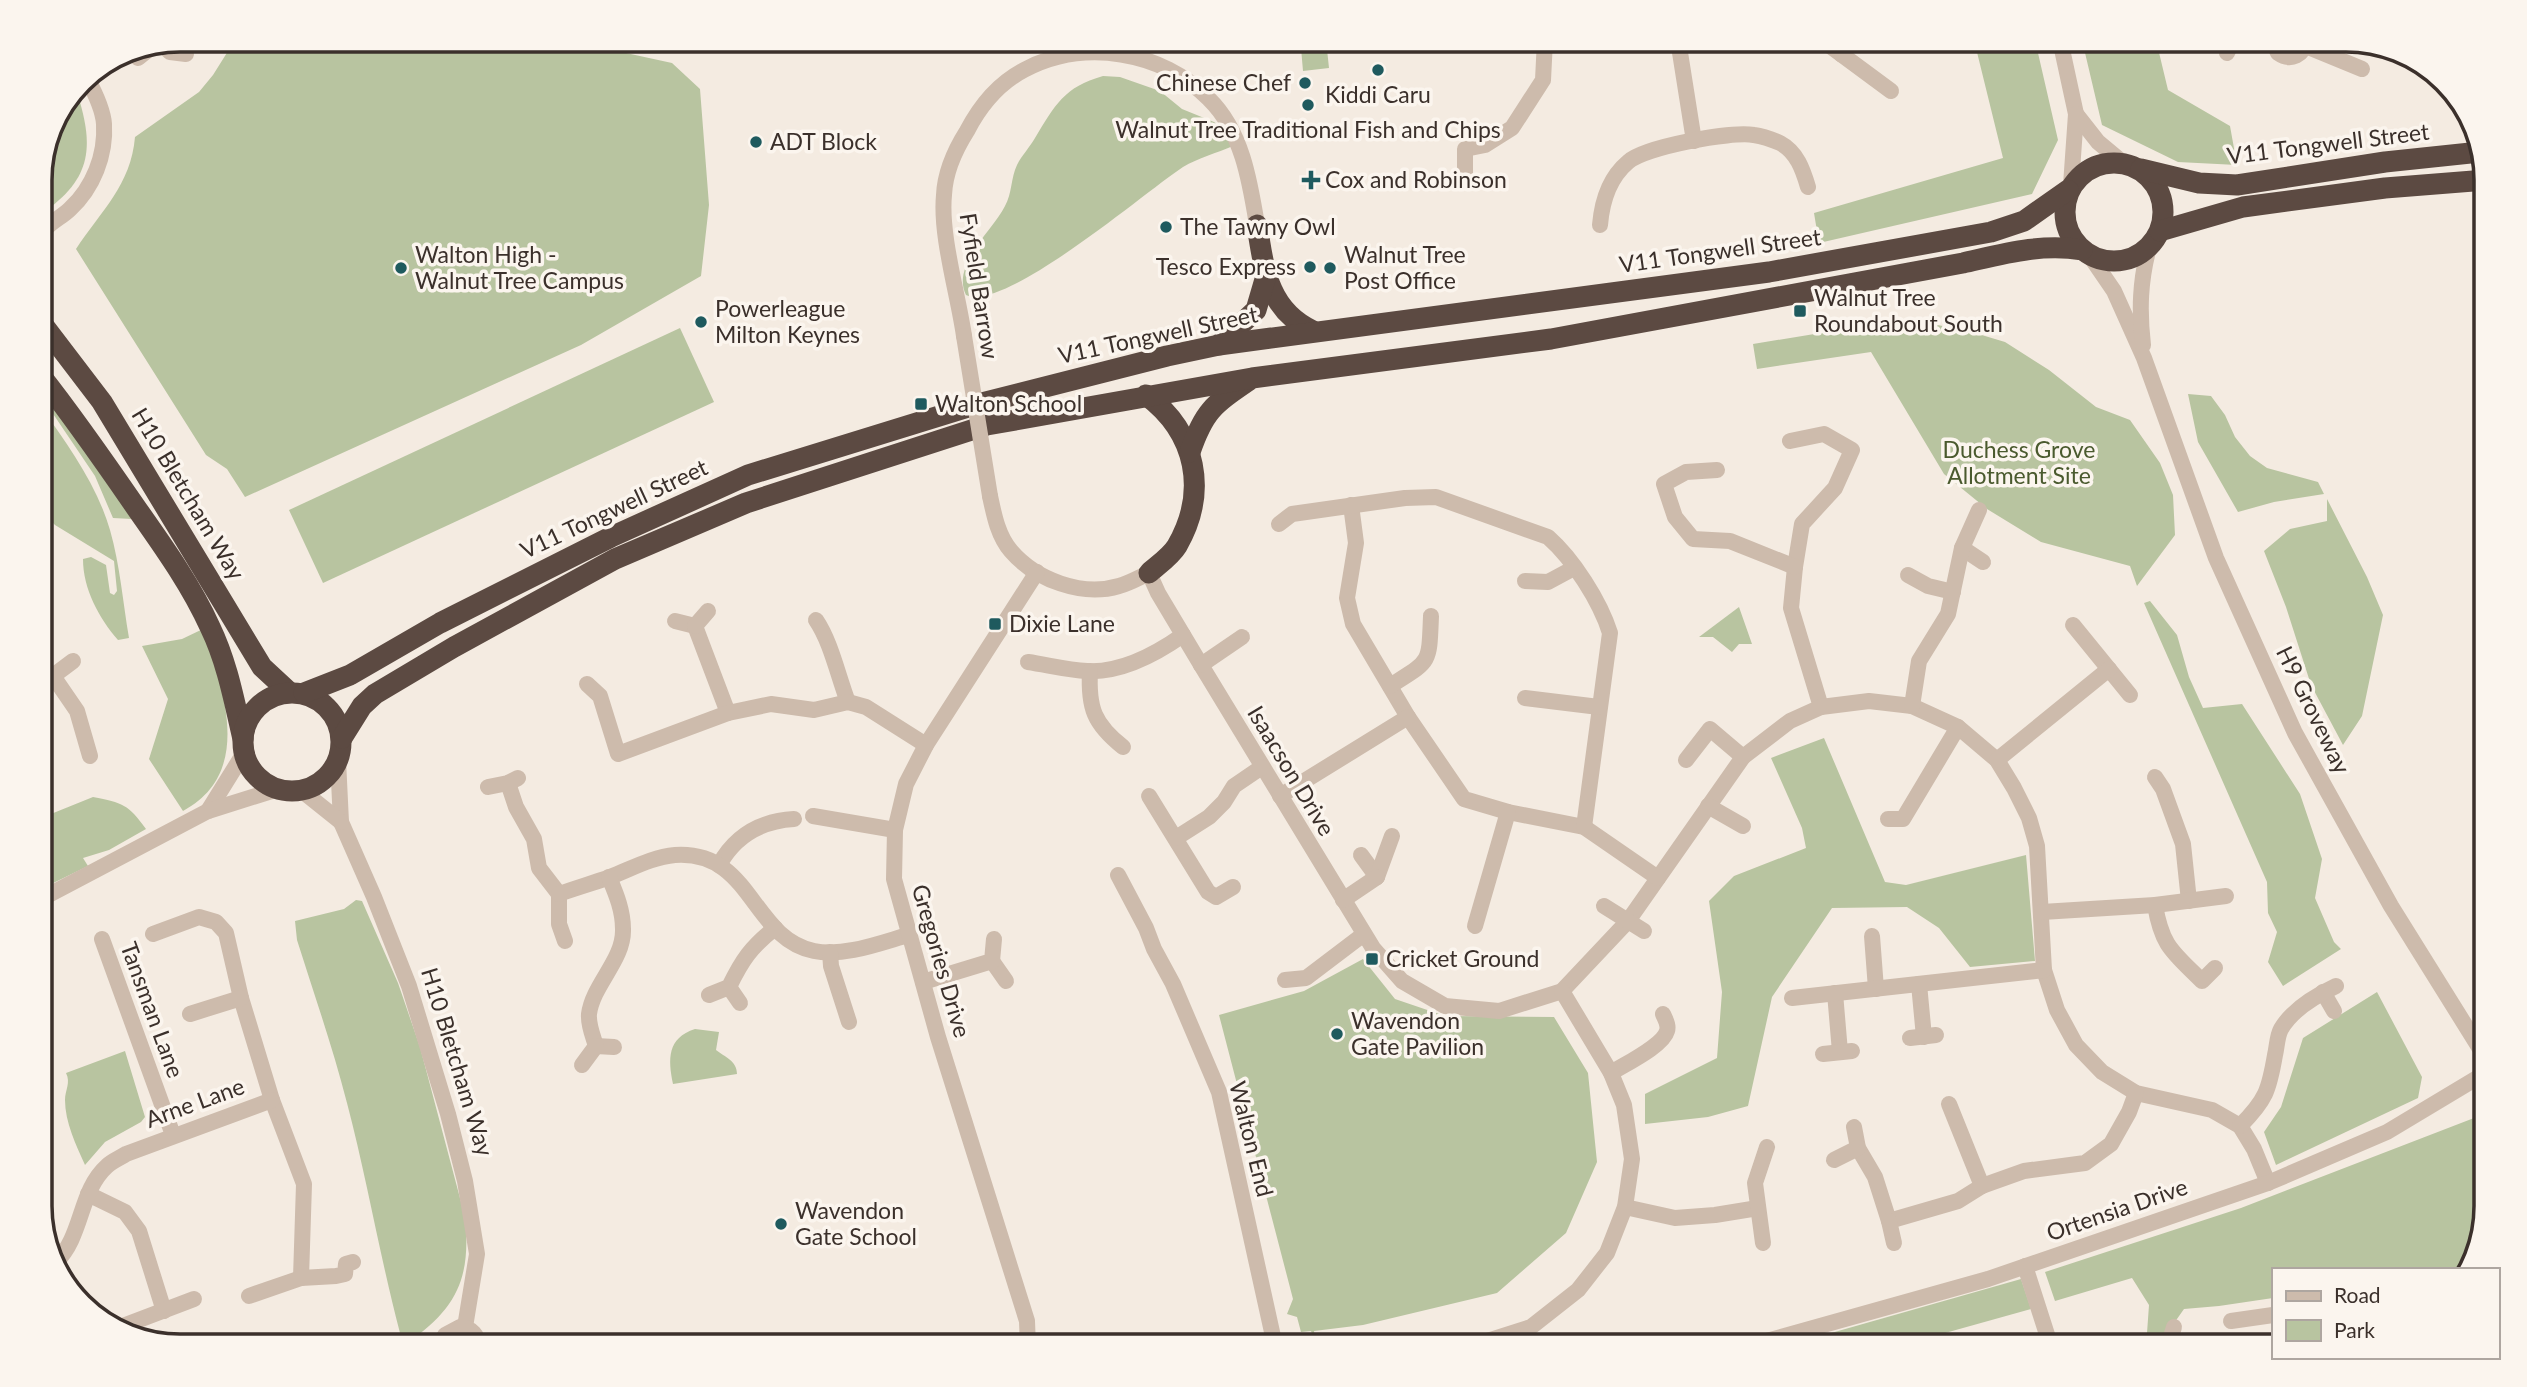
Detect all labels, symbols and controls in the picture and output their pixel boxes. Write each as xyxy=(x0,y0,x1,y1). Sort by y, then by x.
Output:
marker: Kiddi Caru xyxy=(1370,62,1386,78)
place label: Chinese Chef xyxy=(1156,68,1291,96)
marker: Chinese Chef xyxy=(1297,75,1313,91)
place label: Kiddi Caru xyxy=(1325,80,1431,108)
marker: Walnut Tree Traditional Fish and Chips xyxy=(1300,97,1316,113)
place label: Walnut Tree Traditional Fish and Chips xyxy=(1115,115,1501,143)
street label: V11 Tongwell Street xyxy=(2225,117,2431,169)
place label: ADT Block xyxy=(770,127,877,155)
marker: ADT Block xyxy=(748,134,764,150)
place label: Cox and Robinson xyxy=(1325,165,1507,193)
marker: Cox and Robinson xyxy=(1303,172,1319,188)
street label: Fyfield Barrow xyxy=(955,211,1005,361)
place label: The Tawny Owl xyxy=(1180,212,1336,240)
marker: The Tawny Owl xyxy=(1158,219,1174,235)
street label: V11 Tongwell Street xyxy=(1617,222,1823,278)
place label: Walton High - Walnut Tree Campus xyxy=(415,240,624,294)
place label: Walnut Tree Post Office xyxy=(1344,240,1466,294)
place label: Tesco Express xyxy=(1156,252,1296,280)
marker: Tesco Express xyxy=(1302,259,1318,275)
marker: Walton High - Walnut Tree Campus xyxy=(393,260,409,276)
marker: Walnut Tree Post Office xyxy=(1322,260,1338,276)
place label: Walnut Tree Roundabout South xyxy=(1814,283,2003,337)
place label: Powerleague Milton Keynes xyxy=(715,294,860,348)
street label: V11 Tongwell Street xyxy=(1055,299,1261,369)
marker: Walnut Tree Roundabout South xyxy=(1792,303,1808,319)
marker: Powerleague Milton Keynes xyxy=(693,314,709,330)
place label: Walton School xyxy=(935,389,1082,417)
marker: Walton School xyxy=(913,396,929,412)
street label: H10 Bletcham Way xyxy=(126,402,251,585)
park label: Duchess Grove Allotment Site xyxy=(1943,435,2095,489)
street label: V11 Tongwell Street xyxy=(515,452,712,564)
place label: Dixie Lane xyxy=(1009,609,1115,637)
marker: Dixie Lane xyxy=(987,616,1003,632)
street label: H9 Groveway xyxy=(2271,641,2357,778)
street label: Isaacson Drive xyxy=(1242,701,1342,840)
street label: Gregories Drive xyxy=(907,881,977,1041)
street label: Tansman Lane xyxy=(115,938,190,1081)
place label: Cricket Ground xyxy=(1386,944,1540,972)
marker: Cricket Ground xyxy=(1364,951,1380,967)
street label: H10 Bletcham Way xyxy=(416,964,500,1160)
place label: Wavendon Gate Pavilion xyxy=(1351,1006,1484,1060)
marker: Wavendon Gate Pavilion xyxy=(1329,1026,1345,1042)
street label: Arne Lane xyxy=(141,1071,248,1133)
street label: Walton End xyxy=(1224,1078,1280,1199)
street label: Ortensia Drive xyxy=(2042,1172,2191,1246)
place label: Wavendon Gate School xyxy=(795,1196,917,1250)
marker: Wavendon Gate School xyxy=(773,1216,789,1232)
legend xyxy=(2272,1268,2499,1359)
text: Road xyxy=(2334,1282,2381,1307)
text: Park xyxy=(2334,1317,2375,1342)

